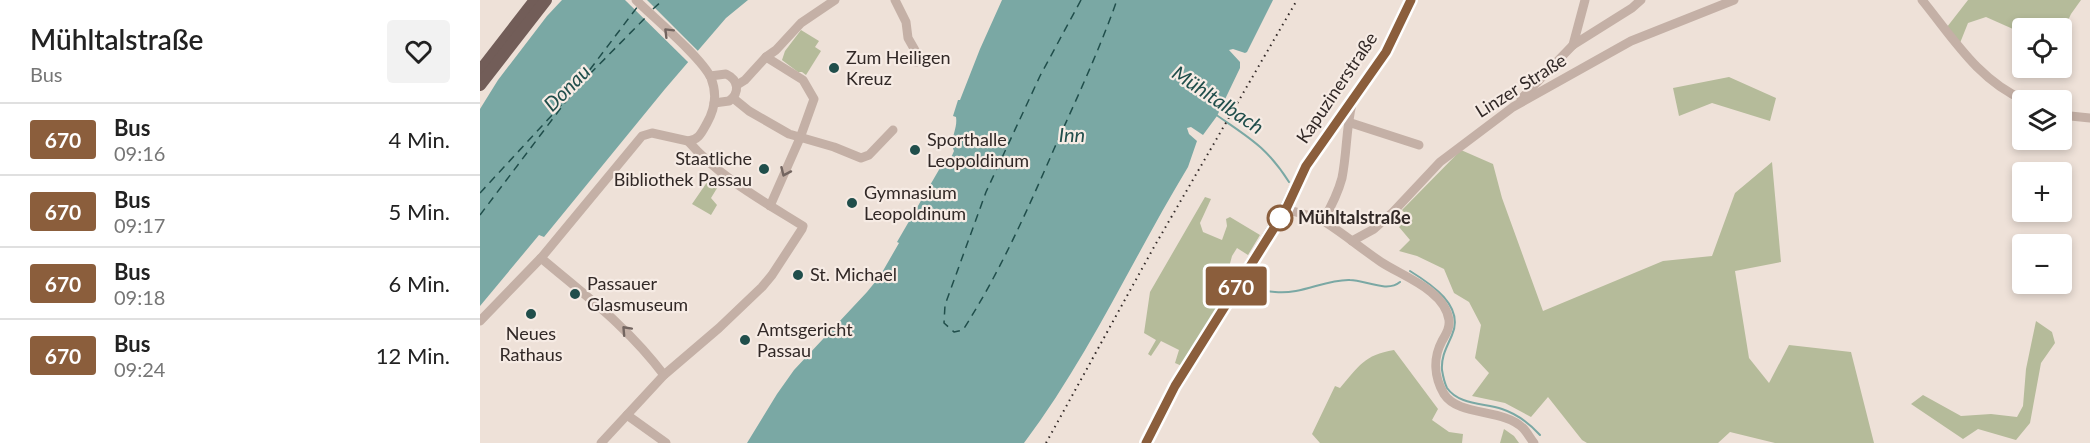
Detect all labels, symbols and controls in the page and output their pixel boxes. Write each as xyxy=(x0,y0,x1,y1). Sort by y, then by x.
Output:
map controls xyxy=(2012,18,2072,294)
button: locate xyxy=(2012,18,2072,78)
button: heart xyxy=(387,20,450,83)
text: Mühltalstraße xyxy=(30,22,203,56)
one-way arrow xyxy=(665,28,675,39)
street label: Kapuzinerstraße xyxy=(1291,28,1381,147)
place label: Zum Heiligen Kreuz xyxy=(846,46,951,89)
street label: Linzer Straße xyxy=(1471,49,1570,122)
water label: Donau xyxy=(538,59,595,116)
water label: Mühltalbach xyxy=(1168,60,1269,138)
marker: Zum Heiligen Kreuz xyxy=(827,61,841,75)
text: Bus xyxy=(30,62,63,86)
button: layers xyxy=(2012,90,2072,150)
text: Bus xyxy=(114,114,150,141)
water label: Inn xyxy=(1059,122,1085,146)
text: 4 Min. xyxy=(389,126,450,153)
text: 670 xyxy=(45,127,81,152)
place label: Sporthalle Leopoldinum xyxy=(927,128,1029,171)
text: 09:16 xyxy=(114,141,165,165)
marker: Sporthalle Leopoldinum xyxy=(908,143,922,157)
place label: Staatliche Bibliothek Passau xyxy=(614,147,752,190)
marker: Staatliche Bibliothek Passau xyxy=(757,162,771,176)
button: + xyxy=(2012,162,2072,222)
one-way arrow xyxy=(781,166,793,177)
place label: Gymnasium Leopoldinum xyxy=(864,181,966,224)
text: Bus xyxy=(114,186,150,213)
marker: Gymnasium Leopoldinum xyxy=(845,196,859,210)
text: 5 Min. xyxy=(389,198,450,225)
text: 670 xyxy=(45,199,81,224)
marker: Mühltalstraße xyxy=(1267,205,1293,231)
place label: Mühltalstraße xyxy=(1298,206,1411,228)
text: 09:17 xyxy=(114,213,165,237)
button: − xyxy=(2012,234,2072,294)
text: Bus xyxy=(114,258,150,285)
place label: St. Michael xyxy=(810,263,897,285)
line badge: 670 xyxy=(1202,266,1270,306)
marker: St. Michael xyxy=(791,268,805,282)
text: 6 Min. xyxy=(389,270,450,297)
text: 670 xyxy=(45,271,81,296)
place label: Passauer Glasmuseum xyxy=(587,272,688,315)
text: 670 xyxy=(1218,274,1254,299)
text: 09:18 xyxy=(114,285,165,309)
marker: Passauer Glasmuseum xyxy=(568,287,582,301)
marker: Neues Rathaus xyxy=(524,307,538,321)
place label: Amtsgericht Passau xyxy=(757,318,853,361)
place label: Neues Rathaus xyxy=(499,322,563,365)
one-way arrow xyxy=(622,327,633,337)
text: Bus xyxy=(114,330,150,357)
marker: Amtsgericht Passau xyxy=(738,333,752,347)
text: 12 Min. xyxy=(376,342,450,369)
text: 670 xyxy=(45,343,81,368)
text: 09:24 xyxy=(114,357,165,381)

